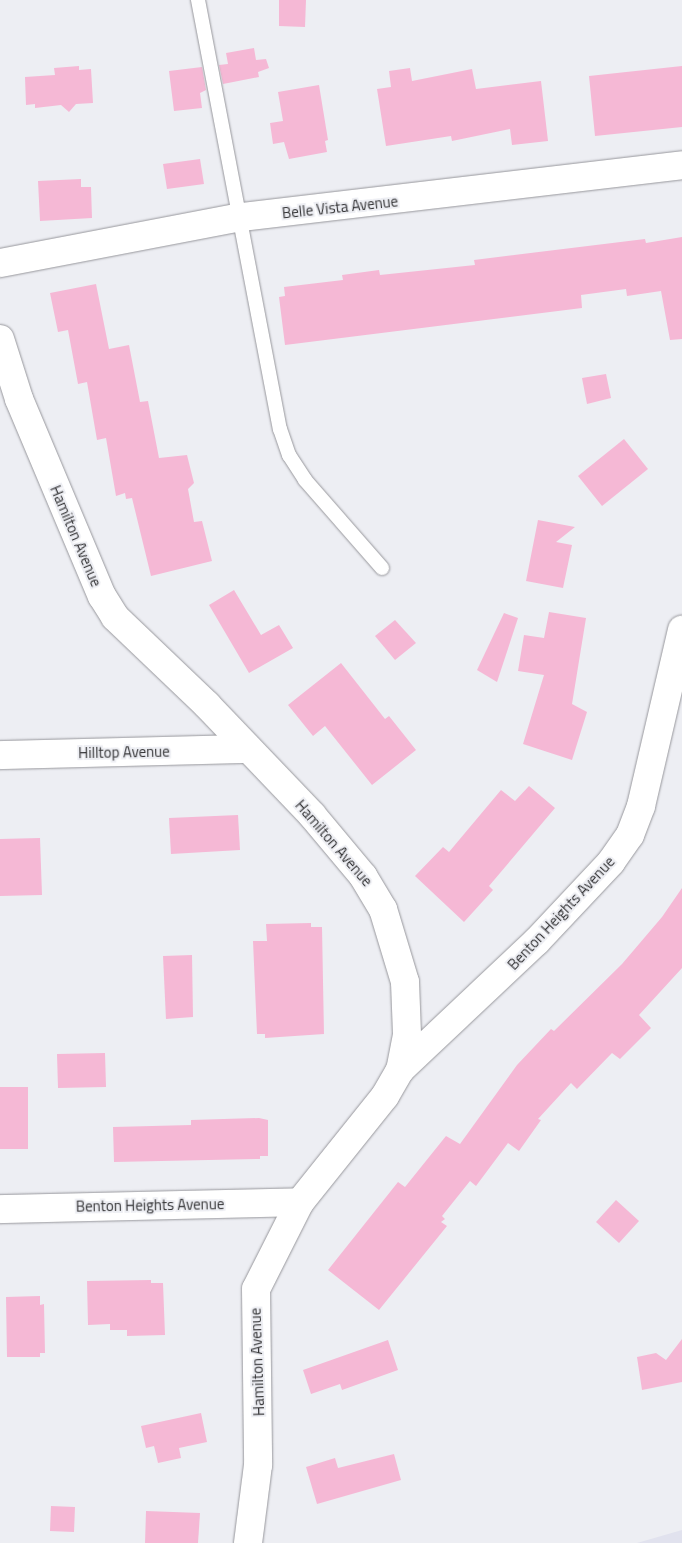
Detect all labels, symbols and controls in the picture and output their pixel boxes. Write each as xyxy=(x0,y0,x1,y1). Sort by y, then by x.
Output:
street label: Belle Vista Avenue xyxy=(281,192,399,222)
street label: Hamilton Avenue xyxy=(47,483,105,589)
street label: Hilltop Avenue xyxy=(78,742,170,762)
street label: Hamilton Avenue xyxy=(292,796,376,890)
street label: Benton Heights Avenue xyxy=(504,853,618,973)
street label: Benton Heights Avenue xyxy=(76,1195,224,1215)
street label: Hamilton Avenue xyxy=(246,1308,268,1416)

